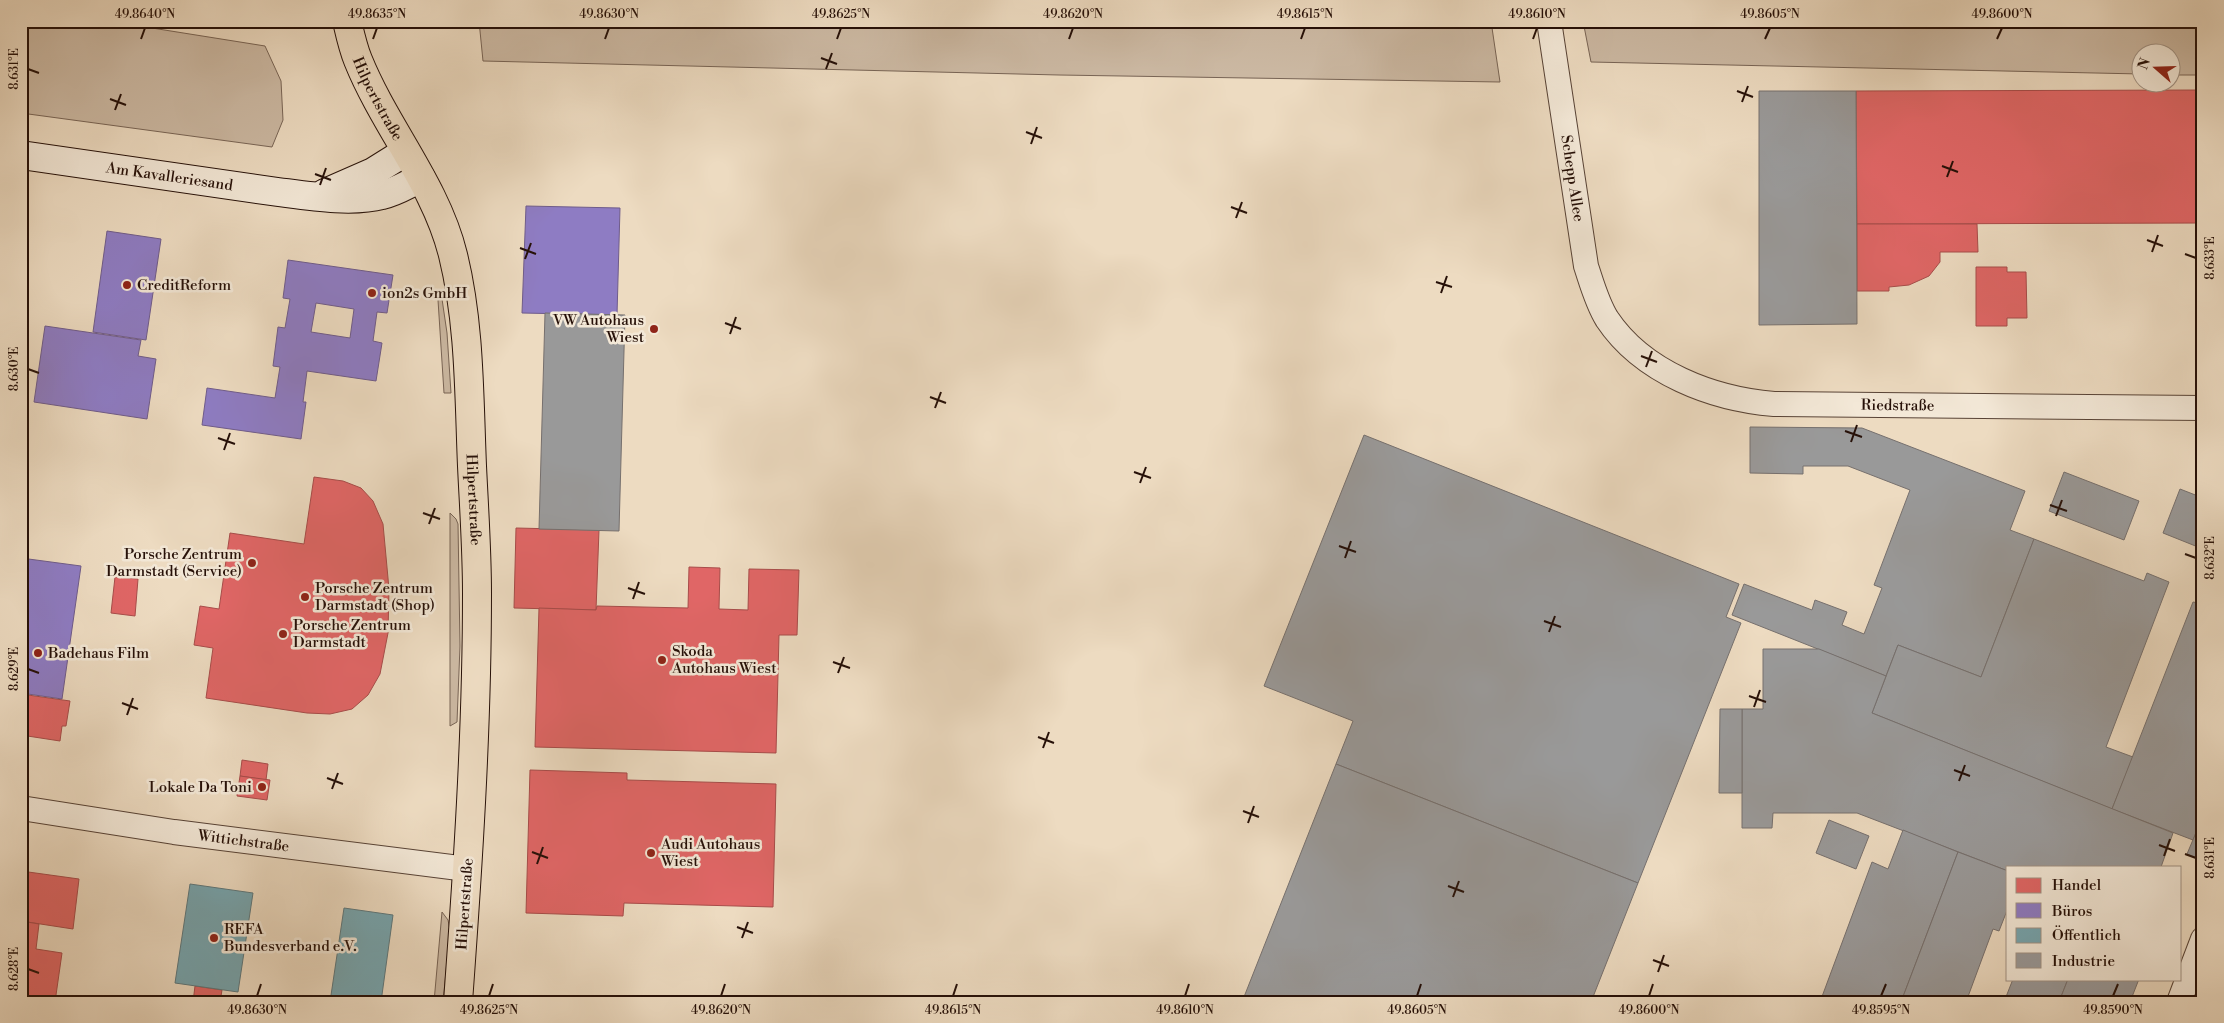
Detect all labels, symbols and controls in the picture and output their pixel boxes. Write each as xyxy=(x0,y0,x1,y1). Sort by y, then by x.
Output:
text: 49.8640°N xyxy=(115,7,175,22)
text: 49.8635°N xyxy=(348,7,406,22)
text: 49.8630°N xyxy=(579,7,639,22)
text: 49.8625°N xyxy=(812,7,870,22)
text: 49.8620°N xyxy=(1043,7,1103,22)
text: 49.8615°N xyxy=(1277,7,1333,22)
text: 49.8610°N xyxy=(1508,7,1566,22)
text: 49.8605°N xyxy=(1740,7,1800,22)
text: 49.8600°N xyxy=(1972,7,2033,22)
north arrow xyxy=(2132,42,2182,92)
text: 8.631°E xyxy=(7,48,22,90)
street label: Hilpertstraße xyxy=(348,54,407,144)
text: N xyxy=(2134,56,2155,72)
street label: Schepp Allee xyxy=(1557,134,1589,223)
street label: Am Kavalleriesand xyxy=(104,158,235,195)
text: 8.633°E xyxy=(2203,236,2218,280)
place label: CreditReform xyxy=(137,276,231,295)
marker: CreditReform xyxy=(121,279,133,291)
place label: ion2s GmbH xyxy=(382,284,467,303)
marker: ion2s GmbH xyxy=(366,287,378,299)
place label: VW Autohaus Wiest xyxy=(552,311,645,347)
marker: VW Autohaus Wiest xyxy=(648,323,660,335)
text: 8.630°E xyxy=(7,347,22,391)
street label: Riedstraße xyxy=(1861,395,1934,415)
street label: Hilpertstraße xyxy=(462,453,485,546)
text: 8.632°E xyxy=(2203,536,2218,580)
place label: Porsche Zentrum Darmstadt (Service) xyxy=(106,545,242,581)
marker: Porsche Zentrum Darmstadt (Service) xyxy=(246,557,258,569)
place label: Porsche Zentrum Darmstadt (Shop) xyxy=(315,579,435,615)
marker: Porsche Zentrum Darmstadt (Shop) xyxy=(299,591,311,603)
place label: Porsche Zentrum Darmstadt xyxy=(293,616,411,652)
marker: Porsche Zentrum Darmstadt xyxy=(277,628,289,640)
place label: Skoda Autohaus Wiest xyxy=(671,642,777,678)
place label: Badehaus Film xyxy=(47,644,149,663)
text: 8.629°E xyxy=(7,647,22,691)
marker: Badehaus Film xyxy=(32,647,44,659)
marker: Skoda Autohaus Wiest xyxy=(656,654,668,666)
place label: Lokale Da Toni xyxy=(149,778,252,797)
marker: Lokale Da Toni xyxy=(256,781,268,793)
street label: Wittichstraße xyxy=(196,825,290,856)
place label: Audi Autohaus Wiest xyxy=(660,835,760,871)
text: 8.631°E xyxy=(2203,837,2218,879)
marker: Audi Autohaus Wiest xyxy=(645,847,657,859)
street label: Hilpertstraße xyxy=(452,858,478,950)
legend xyxy=(2006,866,2182,980)
text: Handel xyxy=(2052,876,2102,895)
text: Büros xyxy=(2051,902,2092,921)
place label: REFA Bundesverband e.V. xyxy=(223,920,357,956)
text: Öffentlich xyxy=(2052,925,2121,945)
marker: REFA Bundesverband e.V. xyxy=(208,932,220,944)
text: 8.628°E xyxy=(7,947,22,991)
text: Industrie xyxy=(2052,952,2115,971)
text: 49.8630°N xyxy=(227,1003,287,1018)
text: 49.8625°N xyxy=(460,1003,518,1018)
text: 49.8620°N xyxy=(691,1003,751,1018)
text: 49.8615°N xyxy=(925,1003,981,1018)
text: 49.8610°N xyxy=(1156,1003,1214,1018)
text: 49.8605°N xyxy=(1387,1003,1447,1018)
text: 49.8600°N xyxy=(1619,1003,1680,1018)
text: 49.8595°N xyxy=(1852,1003,1910,1018)
text: 49.8590°N xyxy=(2083,1003,2143,1018)

